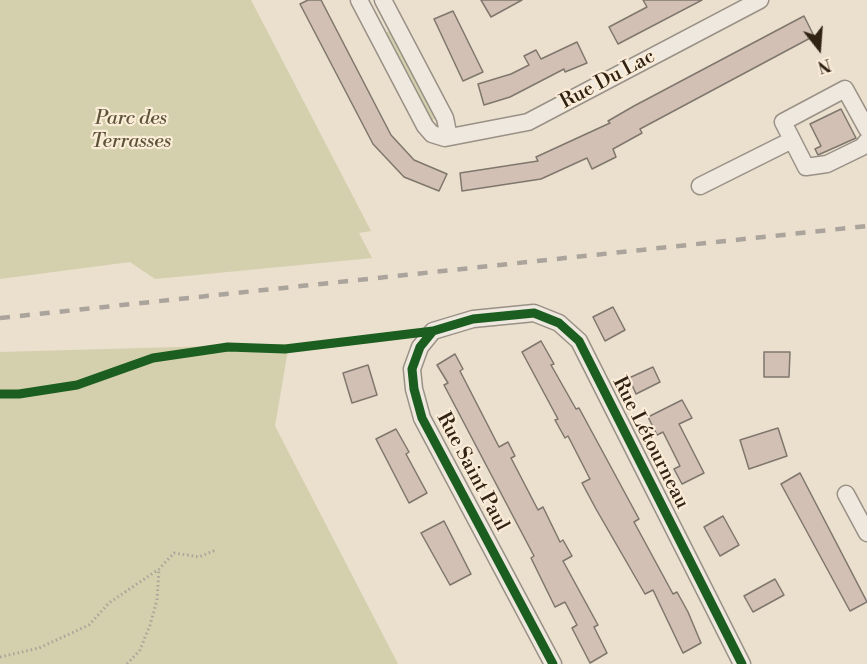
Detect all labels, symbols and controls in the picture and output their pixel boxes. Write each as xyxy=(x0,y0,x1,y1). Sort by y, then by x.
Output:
north arrow xyxy=(789,18,849,78)
street label: Rue Du Lac xyxy=(556,45,660,115)
text: N xyxy=(815,54,833,77)
park label: Parc des Terrasses xyxy=(91,107,171,154)
street label: Rue Létourneau xyxy=(606,373,694,513)
street label: Rue Saint Paul xyxy=(431,409,513,535)

